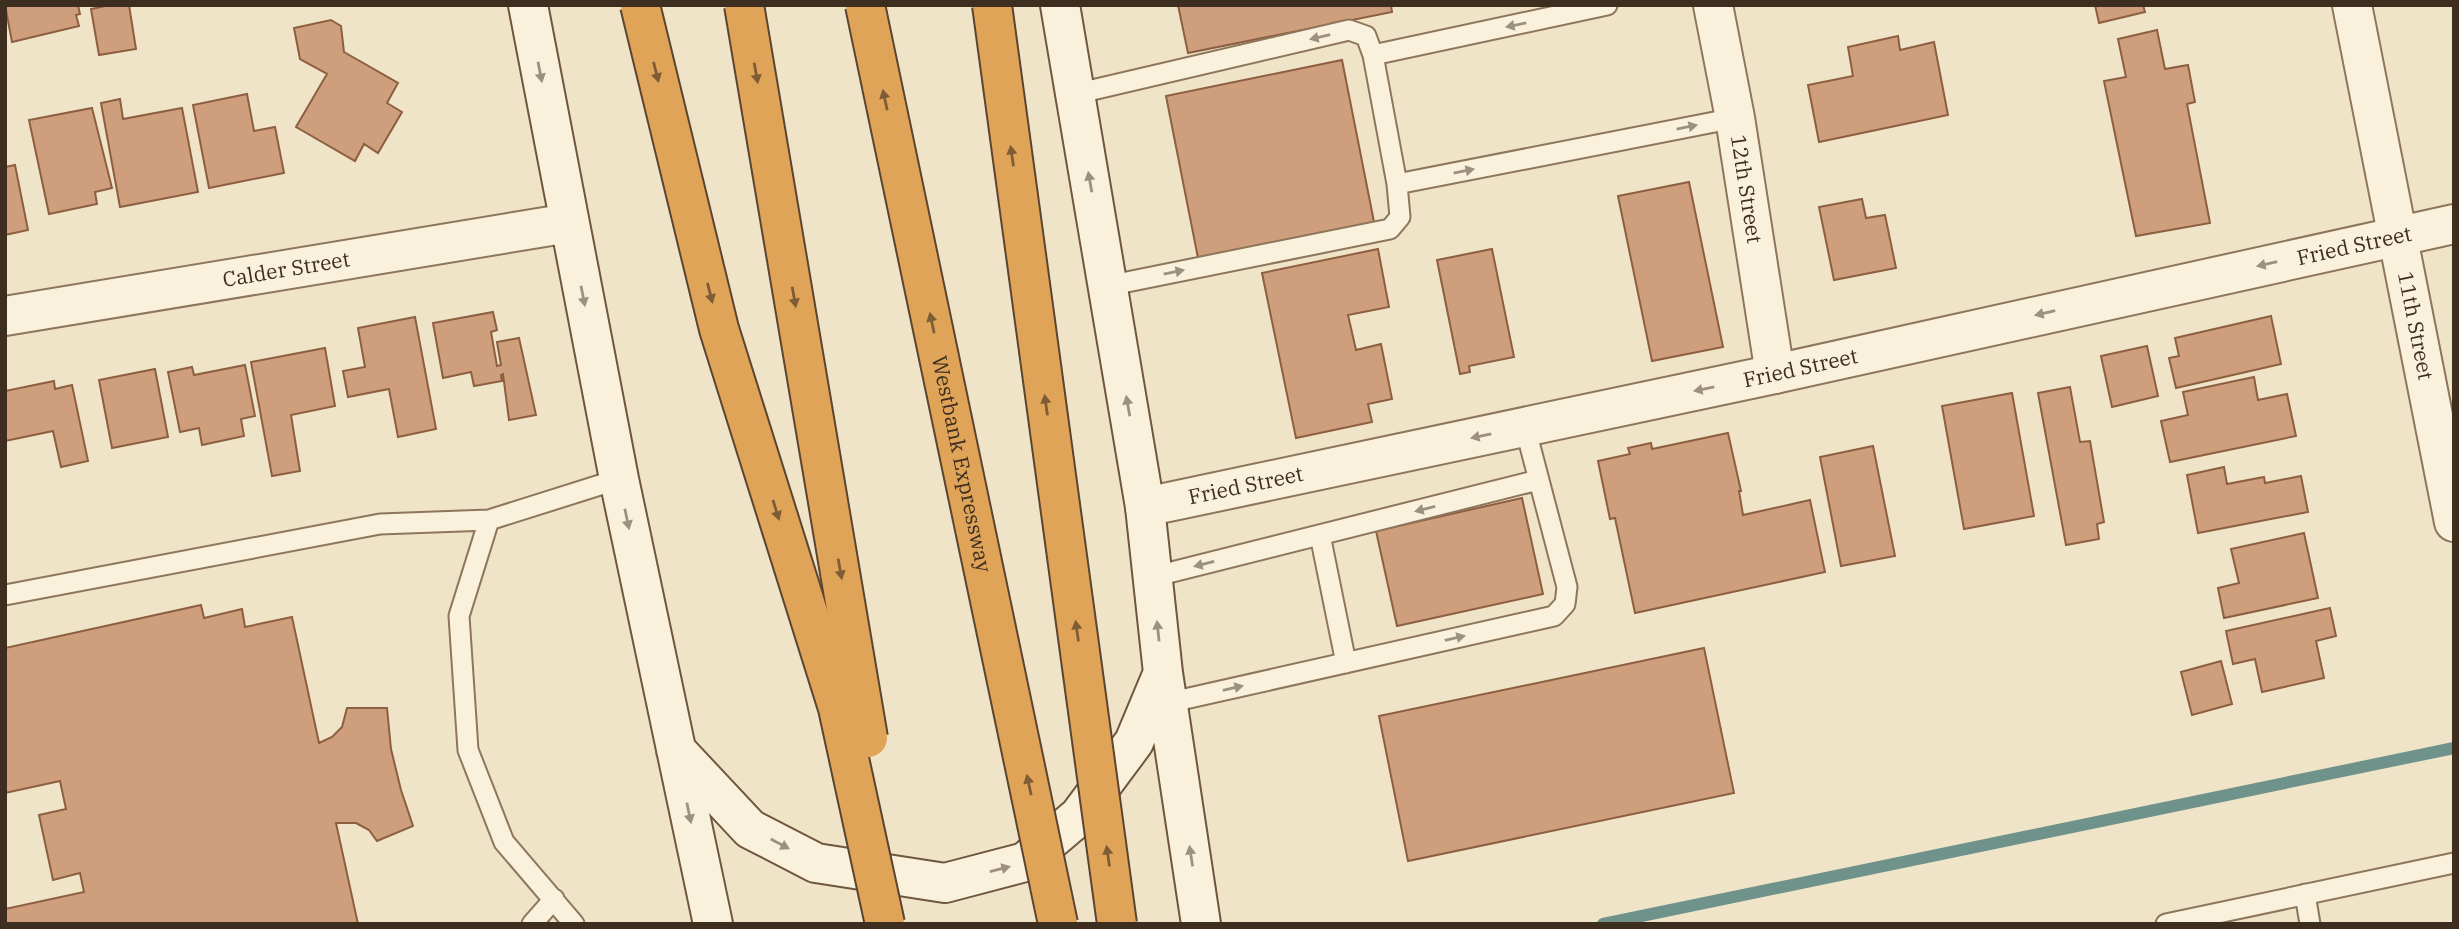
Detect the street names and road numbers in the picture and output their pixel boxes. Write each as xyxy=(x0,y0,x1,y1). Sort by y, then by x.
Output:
street label: 12th Street xyxy=(1725,133,1769,245)
street label: Fried Street xyxy=(2294,219,2414,271)
street label: Calder Street xyxy=(220,244,352,293)
street label: 11th Street xyxy=(2392,269,2441,382)
street label: Fried Street xyxy=(1740,341,1860,393)
street label: Westbank Expressway xyxy=(926,353,999,575)
street label: Fried Street xyxy=(1186,459,1306,511)

